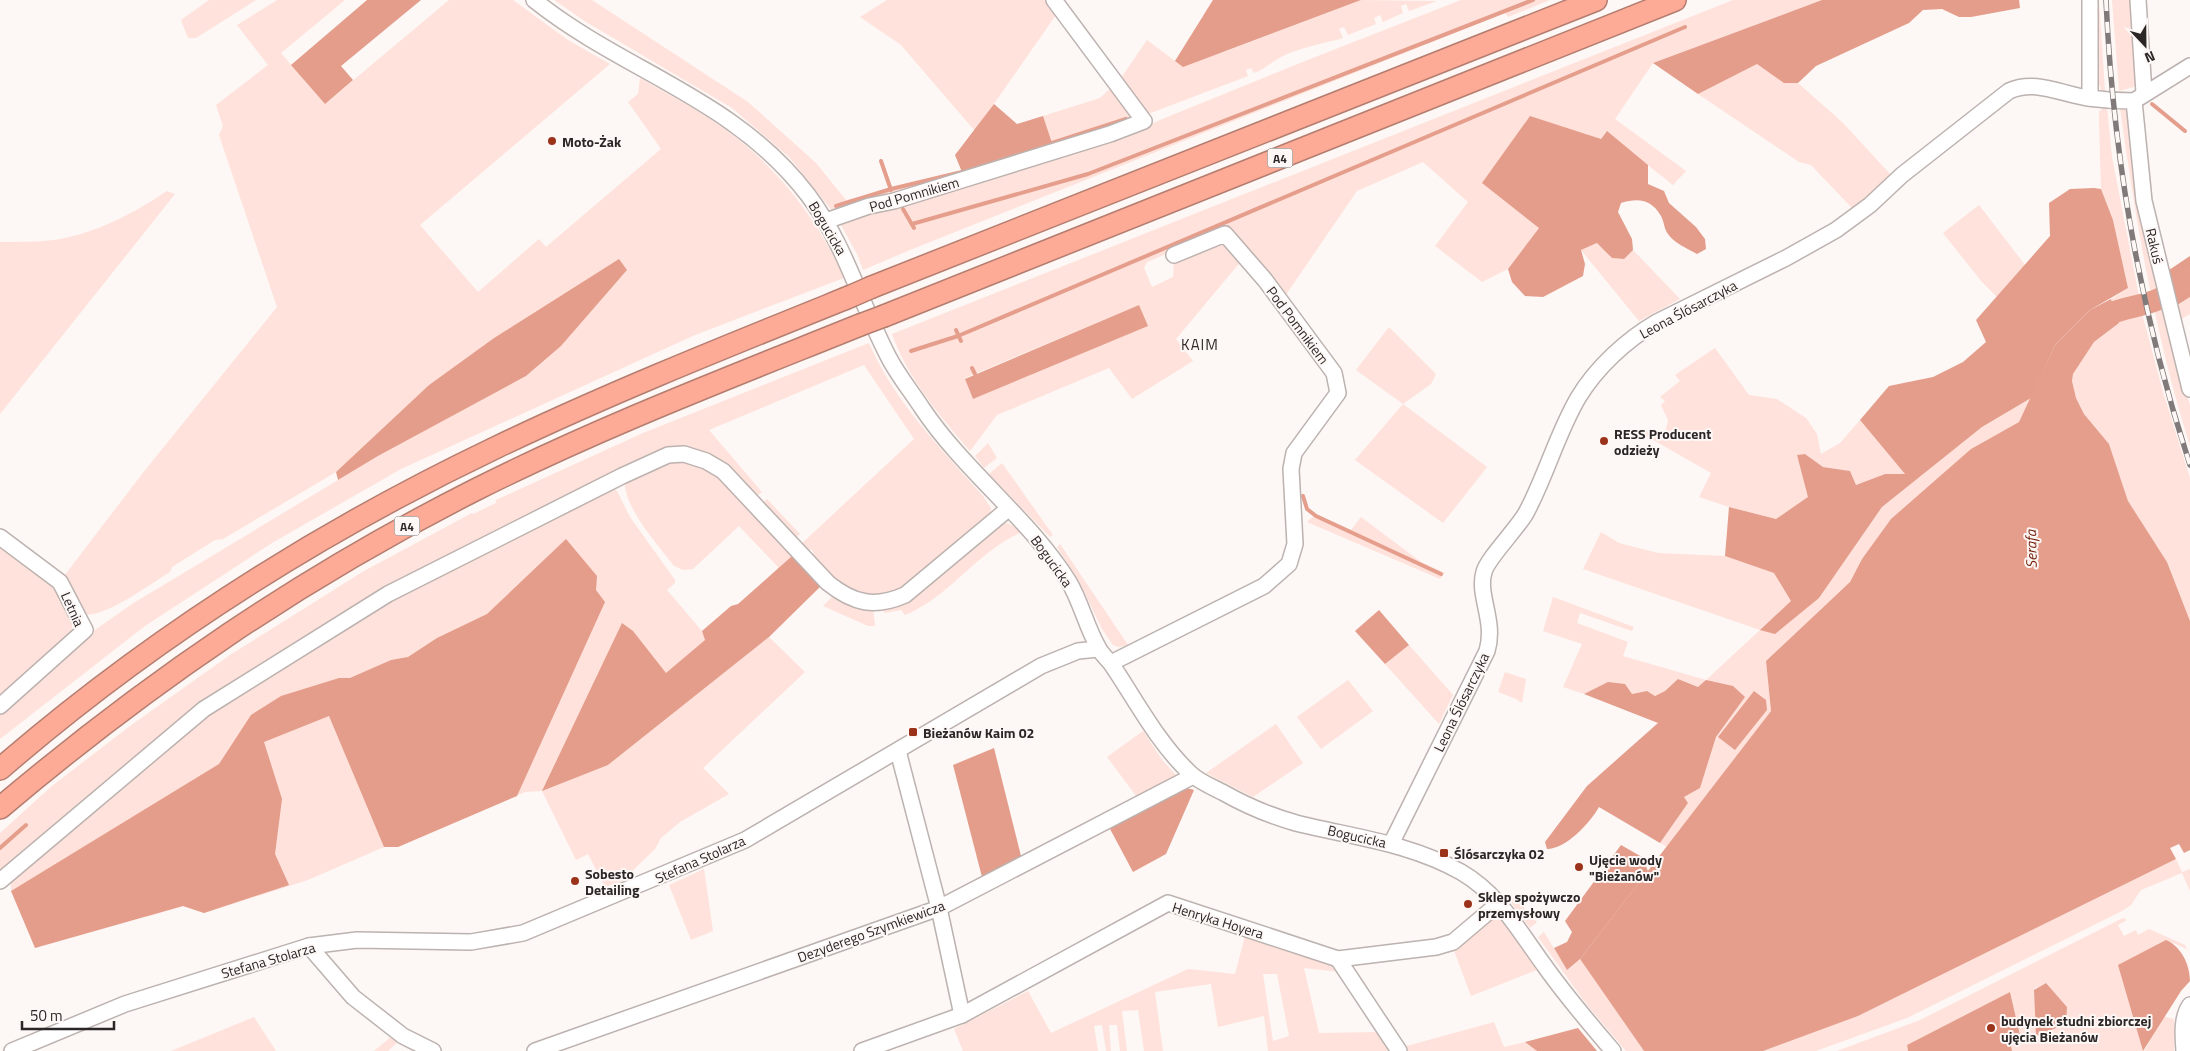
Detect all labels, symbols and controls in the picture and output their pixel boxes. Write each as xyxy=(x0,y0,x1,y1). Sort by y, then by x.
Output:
north arrow xyxy=(2120,20,2170,70)
text: N xyxy=(2142,46,2158,69)
place label: Moto-Żak xyxy=(562,131,622,152)
marker: Moto-Żak xyxy=(546,135,558,147)
road number: A4 xyxy=(1268,148,1292,168)
street label: Pod Pomnikiem xyxy=(867,171,961,217)
street label: Bogucicka xyxy=(804,197,852,259)
street label: Rakuś xyxy=(2141,226,2169,266)
street label: Leona Ślósarczyka xyxy=(1635,274,1741,344)
street label: Pod Pomnikiem xyxy=(1262,282,1334,368)
district label: KAIM xyxy=(1181,333,1219,356)
place label: RESS Producent odzieży xyxy=(1614,423,1711,460)
marker: RESS Producent odzieży xyxy=(1598,435,1610,447)
road number: A4 xyxy=(394,516,420,536)
water label: Serafa xyxy=(2019,528,2043,568)
street label: Bogucicka xyxy=(1026,531,1078,591)
street label: Letnia xyxy=(56,588,90,630)
street label: Leona Ślósarczyka xyxy=(1428,649,1494,755)
place label: Bieżanów Kaim 02 xyxy=(923,722,1034,743)
marker: Bieżanów Kaim 02 xyxy=(907,726,919,738)
street label: Bogucicka xyxy=(1326,819,1388,853)
street label: Stefana Stolarza xyxy=(651,830,749,888)
place label: Ślósarczyka 02 xyxy=(1454,843,1545,864)
marker: Ślósarczyka 02 xyxy=(1438,847,1450,859)
place label: Ujęcie wody "Bieżanów" xyxy=(1589,849,1662,886)
marker: Ujęcie wody "Bieżanów" xyxy=(1573,861,1585,873)
place label: Sobesto Detailing xyxy=(585,863,640,900)
marker: Sobesto Detailing xyxy=(569,875,581,887)
place label: Sklep spożywczo przemysłowy xyxy=(1478,886,1580,923)
street label: Dezyderego Szymkiewicza xyxy=(794,895,948,967)
street label: Henryka Hoyera xyxy=(1170,896,1266,944)
marker: Sklep spożywczo przemysłowy xyxy=(1462,898,1474,910)
street label: Stefana Stolarza xyxy=(219,937,317,983)
scale bar xyxy=(22,998,115,1030)
text: 50 m xyxy=(30,1004,63,1027)
place label: budynek studni zbiorczej ujęcia Bieżanów xyxy=(2001,1010,2151,1047)
marker: budynek studni zbiorczej ujęcia Bieżanów xyxy=(1985,1022,1997,1034)

